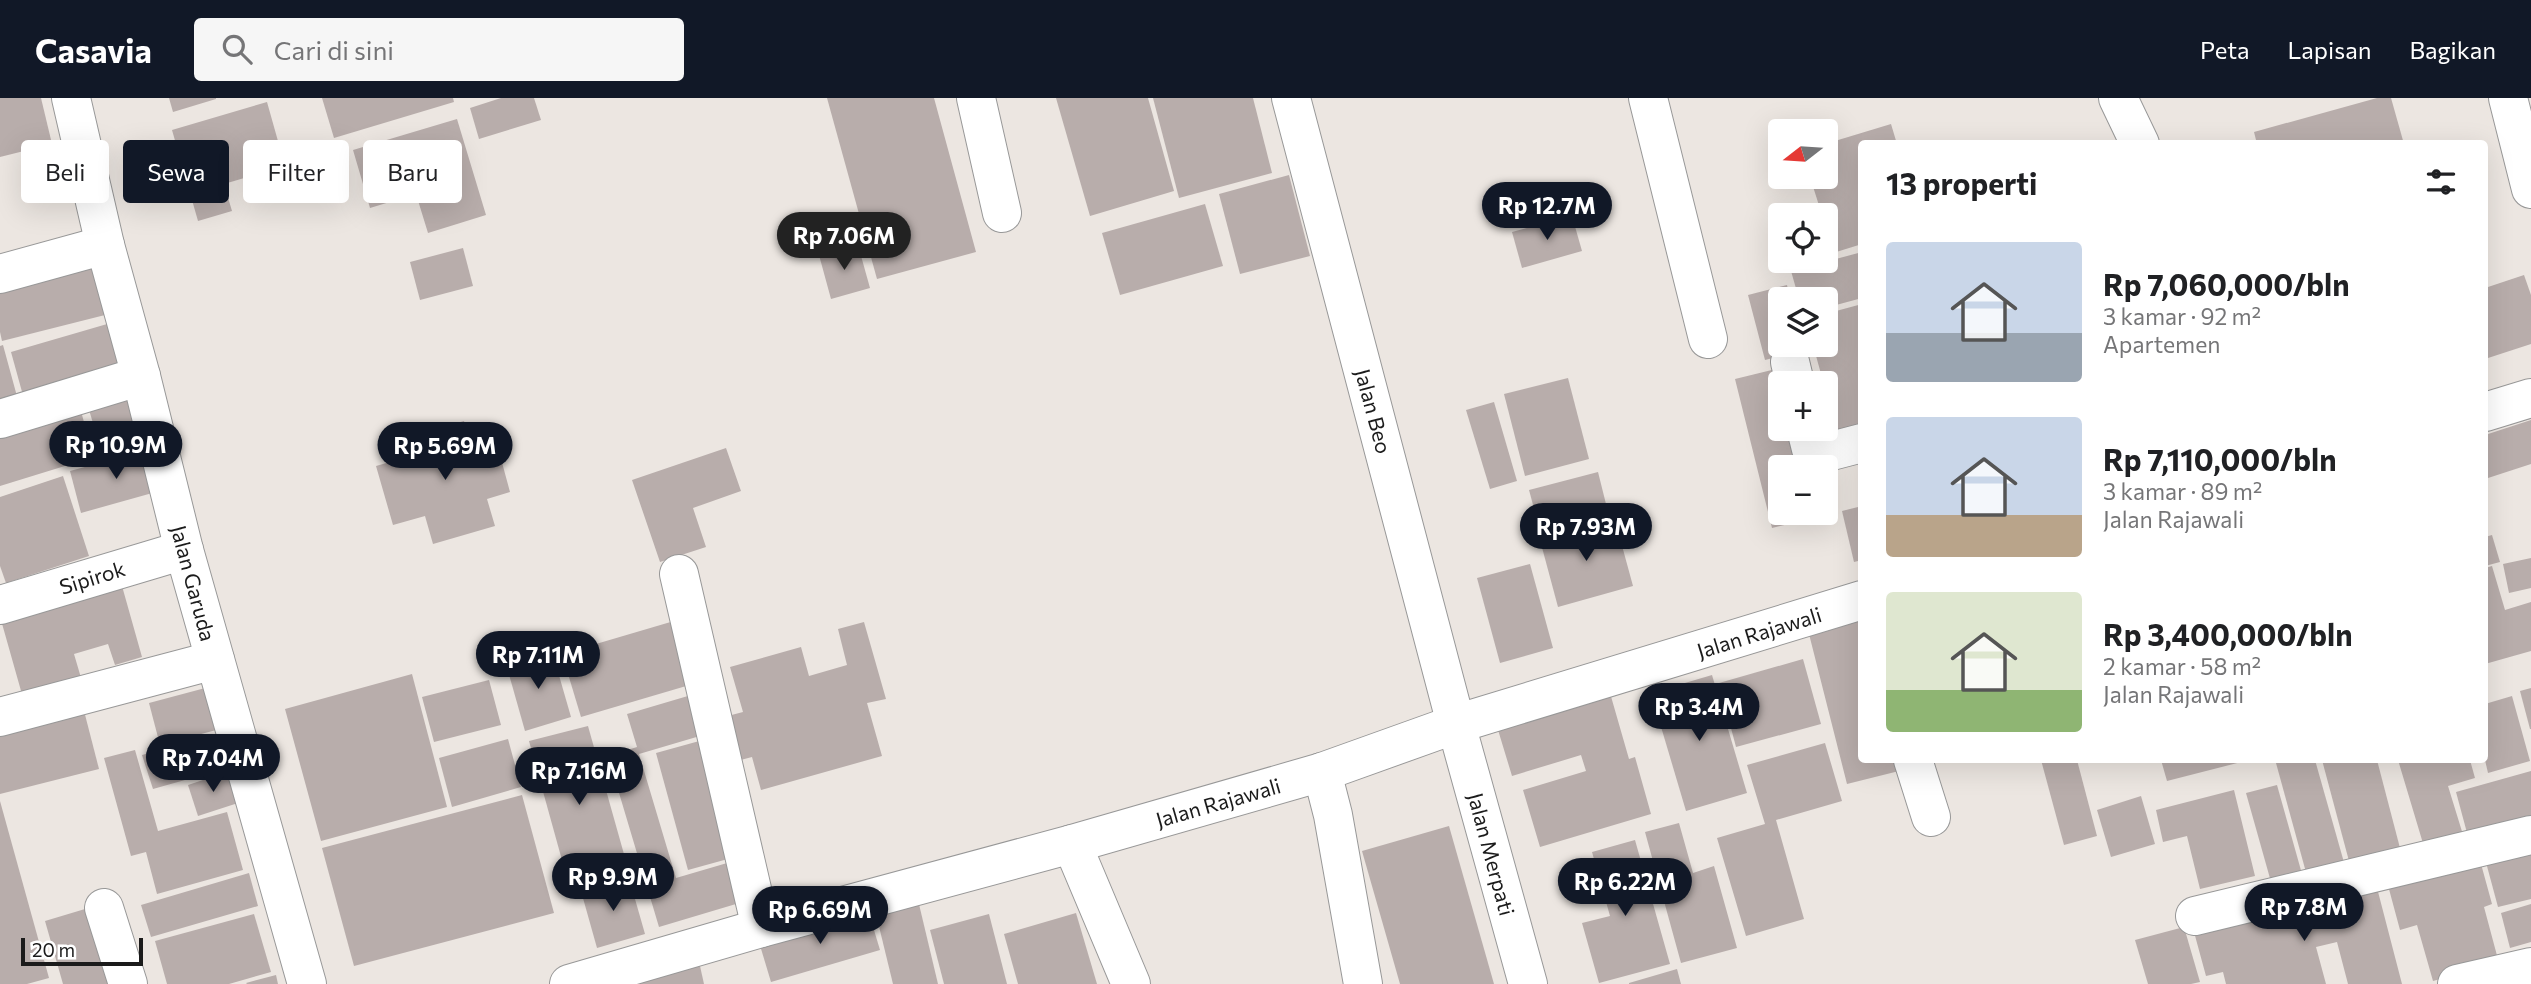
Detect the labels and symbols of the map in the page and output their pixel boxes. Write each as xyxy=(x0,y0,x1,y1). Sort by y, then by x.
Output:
north arrow xyxy=(1768,119,1838,189)
pin: Rp 12.7M xyxy=(1475,183,1619,242)
pin: Rp 7.06M xyxy=(772,212,916,272)
street label: Jalan Beo xyxy=(1351,366,1397,456)
pin: Rp 10.9M xyxy=(44,422,188,481)
pin: Rp 5.69M xyxy=(373,422,517,482)
pin: Rp 7.93M xyxy=(1514,504,1658,563)
street label: Jalan Garuda xyxy=(167,522,221,644)
street label: Sipirok xyxy=(56,555,128,599)
street label: Jalan Rajawali xyxy=(1694,601,1824,663)
pin: Rp 7.11M xyxy=(466,632,610,691)
pin: Rp 3.4M xyxy=(1634,684,1764,743)
pin: Rp 7.04M xyxy=(141,734,285,794)
pin: Rp 7.16M xyxy=(507,748,651,807)
street label: Jalan Rajawali xyxy=(1153,772,1283,832)
street label: Jalan Merpati xyxy=(1464,790,1520,918)
pin: Rp 9.9M xyxy=(548,854,678,913)
pin: Rp 6.22M xyxy=(1553,858,1697,918)
pin: Rp 7.8M xyxy=(2239,884,2369,943)
pin: Rp 6.69M xyxy=(748,886,892,946)
scale bar xyxy=(21,935,144,967)

